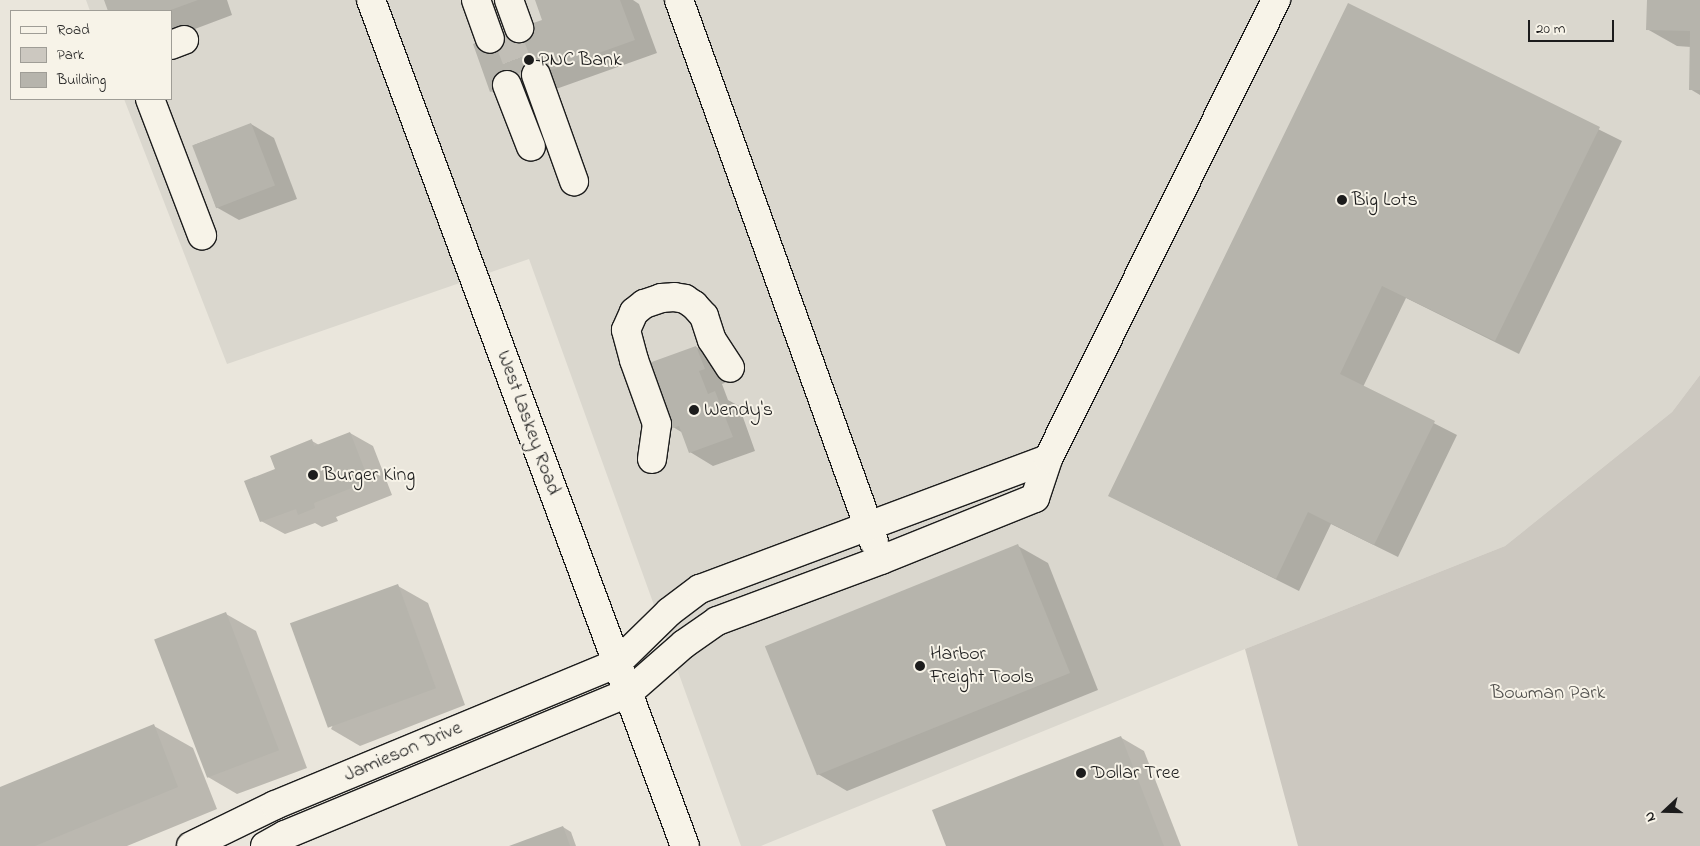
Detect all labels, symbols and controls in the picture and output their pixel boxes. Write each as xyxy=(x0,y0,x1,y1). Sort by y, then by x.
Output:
legend xyxy=(10,10,172,100)
scale bar xyxy=(1530,10,1616,42)
text: 20 m xyxy=(1536,18,1565,40)
text: Road xyxy=(57,19,90,41)
text: Park xyxy=(57,44,84,66)
place label: PNC Bank xyxy=(539,48,622,72)
marker: PNC Bank xyxy=(523,54,535,66)
text: Building xyxy=(57,69,106,91)
place label: Big Lots xyxy=(1352,188,1418,212)
marker: Big Lots xyxy=(1336,194,1348,206)
street label: West Laskey Road xyxy=(491,347,565,499)
place label: Wendy's xyxy=(704,398,773,422)
marker: Wendy's xyxy=(688,404,700,416)
place label: Burger King xyxy=(323,463,415,487)
marker: Burger King xyxy=(307,469,319,481)
place label: Harbor Freight Tools xyxy=(930,642,1034,689)
marker: Harbor Freight Tools xyxy=(914,660,926,672)
park label: Bowman Park xyxy=(1491,681,1605,705)
street label: Jamieson Drive xyxy=(340,716,466,788)
place label: Dollar Tree xyxy=(1091,761,1180,785)
marker: Dollar Tree xyxy=(1075,767,1087,779)
north arrow xyxy=(1640,786,1690,836)
text: N xyxy=(1639,808,1662,825)

